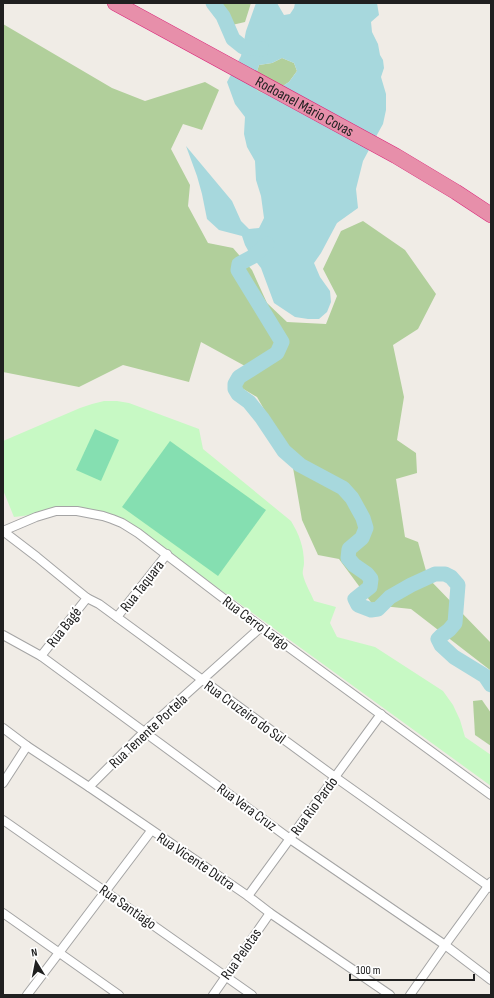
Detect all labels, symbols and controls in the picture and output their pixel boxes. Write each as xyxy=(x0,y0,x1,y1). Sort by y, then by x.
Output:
street label: Rodoanel Mário Covas xyxy=(252,72,357,141)
street label: Rua Taquara xyxy=(116,557,169,616)
street label: Rua Cerro Largo xyxy=(218,592,293,655)
street label: Rua Bagé xyxy=(43,603,86,651)
street label: Rua Cruzeiro do Sul xyxy=(200,676,289,748)
street label: Rua Tenente Portela xyxy=(105,690,192,773)
street label: Rua Rio Pardo xyxy=(287,773,342,839)
street label: Rua Vera Cruz xyxy=(213,779,281,836)
street label: Rua Vicente Dutra xyxy=(153,828,239,895)
street label: Rua Santiago xyxy=(95,881,160,934)
street label: Rua Pelotas xyxy=(217,925,266,984)
north arrow xyxy=(16,942,56,982)
text: N xyxy=(30,946,38,960)
scale bar xyxy=(350,956,474,982)
text: 100 m xyxy=(356,963,381,978)

